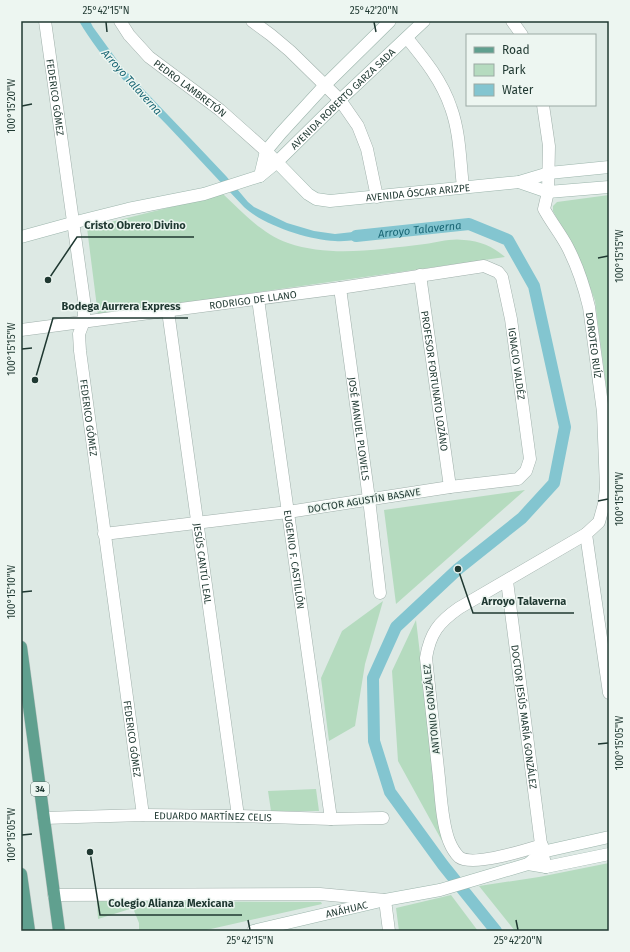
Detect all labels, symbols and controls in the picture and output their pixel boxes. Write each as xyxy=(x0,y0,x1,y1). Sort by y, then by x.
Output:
text: 25°42'15"N xyxy=(82,5,130,17)
text: 25°42'20"N xyxy=(350,5,398,17)
legend xyxy=(466,34,596,106)
text: Road xyxy=(502,43,530,57)
water label: Arroyo Talaverna xyxy=(98,46,164,118)
street label: AVENIDA ROBERTO GARZA SADA xyxy=(288,46,398,152)
street label: FEDERICO GÓMEZ xyxy=(43,58,66,137)
street label: PEDRO LAMBRETÓN xyxy=(151,58,228,120)
text: Park xyxy=(502,63,526,77)
text: 100°15'20"W xyxy=(6,78,18,133)
text: Water xyxy=(502,83,534,97)
street label: AVENIDA ÓSCAR ARIZPE xyxy=(365,182,471,204)
callout: Cristo Obrero Divino xyxy=(77,214,194,237)
text: Cristo Obrero Divino xyxy=(84,219,186,232)
water label: Arroyo Talaverna xyxy=(376,219,462,241)
text: 100°15'15"W xyxy=(614,229,626,283)
street label: RODRIGO DE LLANO xyxy=(209,289,298,312)
callout: Bodega Aurrera Express xyxy=(53,295,188,318)
text: Bodega Aurrera Express xyxy=(61,300,181,313)
street label: PROFESOR FORTUNATO LOZÁNO xyxy=(418,310,450,452)
street label: DOROTEO RUÍZ xyxy=(583,311,605,379)
text: 100°15'15"W xyxy=(6,322,18,376)
street label: IGNACIO VALDÉZ xyxy=(505,327,528,401)
street label: JOSÉ MANUEL PLOWELS xyxy=(345,376,371,482)
street label: FEDERICO GÓMEZ xyxy=(77,379,99,457)
text: 100°15'10"W xyxy=(614,471,626,526)
street label: DOCTOR AGUSTÍN BASAVE xyxy=(306,484,422,516)
street label: EUGENIO F. CASTILLÓN xyxy=(281,509,308,610)
street label: JESÚS CANTÚ LEAL xyxy=(190,522,214,605)
text: 100°15'10"W xyxy=(6,564,18,619)
callout: Arroyo Talaverna xyxy=(473,590,574,613)
text: Arroyo Talaverna xyxy=(481,595,566,608)
street label: DOCTOR JESÚS MARÍA GONZÁLEZ xyxy=(508,644,539,790)
street label: ANTONIO GONZÁLEZ xyxy=(419,663,443,755)
street label: FEDERICO GÓMEZ xyxy=(120,700,143,778)
text: 100°15'05"W xyxy=(614,715,626,770)
road number: 34 xyxy=(31,782,49,796)
text: 100°15'05"W xyxy=(6,807,18,862)
street label: EDUARDO MARTÍNEZ CELIS xyxy=(154,809,273,824)
callout: Colegio Alianza Mexicana xyxy=(100,892,242,915)
text: Colegio Alianza Mexicana xyxy=(108,897,234,910)
street label: ANÁHUAC xyxy=(324,899,369,921)
text: 25°42'15"N xyxy=(226,935,274,947)
text: 25°42'20"N xyxy=(494,935,542,947)

